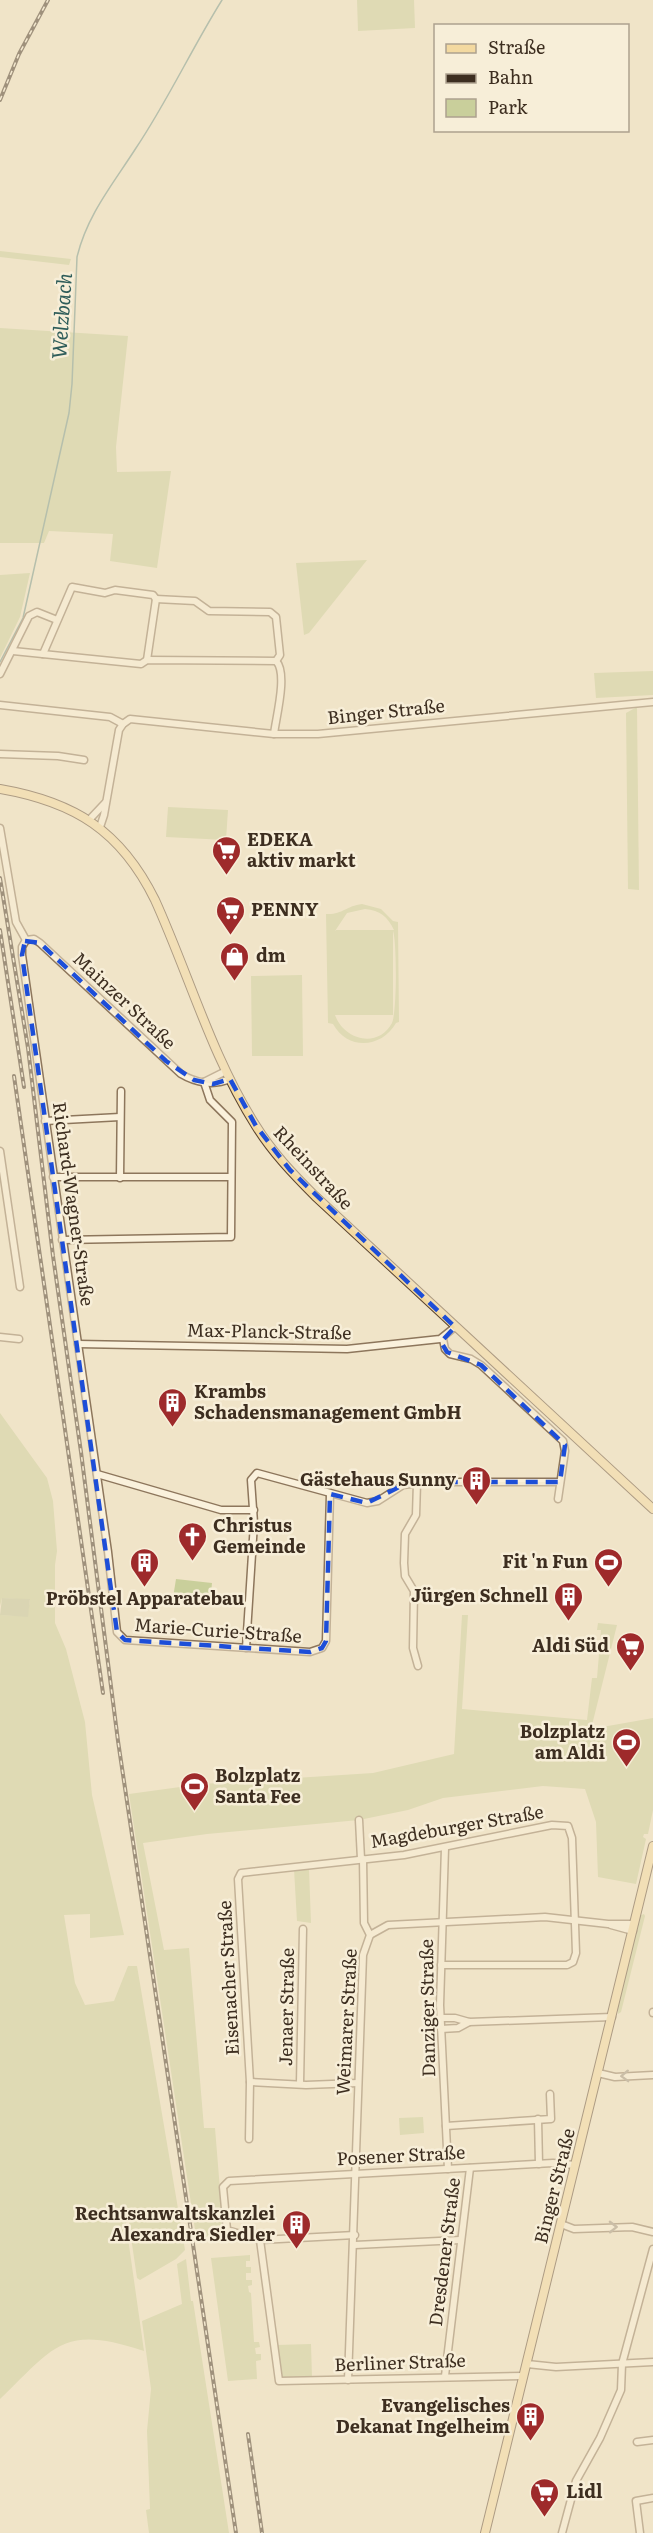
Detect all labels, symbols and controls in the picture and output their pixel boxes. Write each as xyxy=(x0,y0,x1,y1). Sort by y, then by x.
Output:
legend xyxy=(434,24,629,132)
text: Straße xyxy=(488,33,545,60)
text: Bahn xyxy=(488,63,533,90)
text: Park xyxy=(488,93,529,120)
water label: Welzbach xyxy=(42,272,78,360)
street label: Binger Straße xyxy=(326,691,446,730)
place label: EDEKA aktiv markt xyxy=(247,825,356,873)
supermarket icon: EDEKA aktiv markt xyxy=(210,834,242,876)
supermarket icon: PENNY xyxy=(214,894,246,936)
place label: PENNY xyxy=(251,895,319,922)
shop icon: dm xyxy=(219,940,251,982)
place label: dm xyxy=(256,941,286,968)
street label: Mainzer Straße xyxy=(67,945,183,1055)
street label: Richard-Wagner-Straße xyxy=(47,1100,102,1308)
street label: Rheinstraße xyxy=(268,1119,360,1215)
street label: Max-Planck-Straße xyxy=(186,1316,352,1345)
place label: Krambs Schadensmanagement GmbH xyxy=(194,1377,462,1425)
building icon: Krambs Schadensmanagement GmbH xyxy=(157,1386,189,1428)
building icon: Gästehaus Sunny xyxy=(461,1464,493,1506)
place label: Gästehaus Sunny xyxy=(300,1465,456,1492)
place label: Christus Gemeinde xyxy=(213,1511,306,1559)
church icon: Christus Gemeinde xyxy=(176,1520,208,1562)
building icon: Pröbstel Apparatebau xyxy=(129,1546,161,1588)
sports icon: Fit 'n Fun xyxy=(593,1546,625,1588)
place label: Fit 'n Fun xyxy=(502,1547,588,1574)
building icon: Jürgen Schnell xyxy=(553,1580,585,1622)
place label: Jürgen Schnell xyxy=(411,1581,548,1608)
place label: Pröbstel Apparatebau xyxy=(46,1584,244,1611)
street label: Marie-Curie-Straße xyxy=(133,1610,303,1649)
supermarket icon: Aldi Süd xyxy=(614,1630,646,1672)
place label: Aldi Süd xyxy=(532,1631,609,1658)
place label: Bolzplatz am Aldi xyxy=(520,1717,605,1765)
sports icon: Bolzplatz am Aldi xyxy=(610,1726,642,1768)
place label: Bolzplatz Santa Fee xyxy=(215,1761,301,1809)
sports icon: Bolzplatz Santa Fee xyxy=(178,1770,210,1812)
street label: Magdeburger Straße xyxy=(368,1797,546,1854)
street label: Eisenacher Straße xyxy=(210,1900,245,2056)
street label: Danziger Straße xyxy=(412,1939,441,2077)
street label: Jenaer Straße xyxy=(271,1948,300,2066)
street label: Weimarer Straße xyxy=(328,1948,363,2096)
one-way arrow xyxy=(621,2070,630,2082)
street label: Binger Straße xyxy=(526,2125,581,2246)
street label: Posener Straße xyxy=(336,2138,466,2171)
street label: Dresdener Straße xyxy=(421,2176,466,2328)
place label: Rechtsanwaltskanzlei Alexandra Siedler xyxy=(75,2199,275,2247)
building icon: Rechtsanwaltskanzlei Alexandra Siedler xyxy=(280,2208,312,2250)
one-way arrow xyxy=(608,2221,617,2234)
street label: Berliner Straße xyxy=(334,2346,466,2377)
place label: Evangelisches Dekanat Ingelheim xyxy=(336,2391,510,2439)
building icon: Evangelisches Dekanat Ingelheim xyxy=(515,2400,547,2442)
supermarket icon: Lidl xyxy=(529,2476,561,2518)
place label: Lidl xyxy=(566,2477,603,2504)

